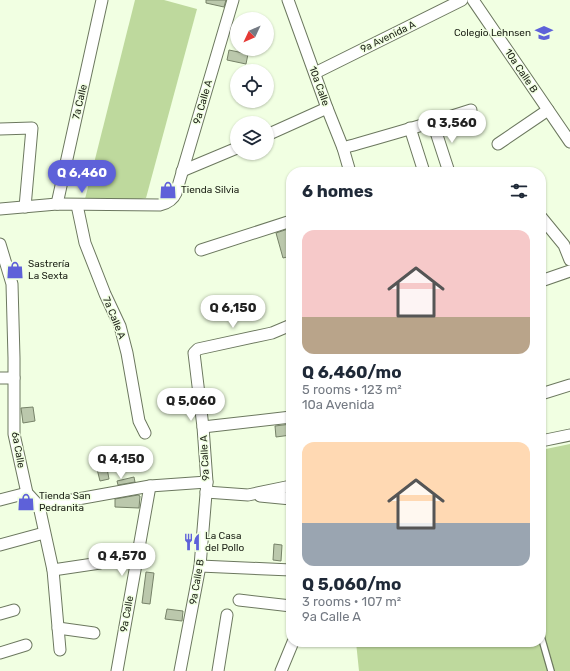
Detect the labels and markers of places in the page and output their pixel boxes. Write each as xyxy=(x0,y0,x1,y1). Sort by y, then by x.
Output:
school or university icon: Colegio Lehnsen xyxy=(534,23,554,43)
place label: Colegio Lehnsen xyxy=(454,27,531,39)
pin: Q 3,560 xyxy=(415,110,489,144)
pin: Q 6,460 xyxy=(45,160,119,194)
shop icon: Tienda Silvia xyxy=(158,180,178,200)
place label: Tienda Silvia xyxy=(181,184,239,196)
place label: Sastrería La Sexta xyxy=(28,258,70,282)
shop icon: Sastrería La Sexta xyxy=(5,260,25,280)
pin: Q 6,150 xyxy=(196,295,270,329)
pin: Q 5,060 xyxy=(154,388,228,422)
pin: Q 4,150 xyxy=(84,446,158,480)
place label: Tienda San Pedranita xyxy=(39,490,91,514)
shop icon: Tienda San Pedranita xyxy=(16,492,36,512)
place label: La Casa del Pollo xyxy=(205,530,244,554)
restaurant icon: La Casa del Pollo xyxy=(182,532,202,552)
pin: Q 4,570 xyxy=(85,543,159,577)

